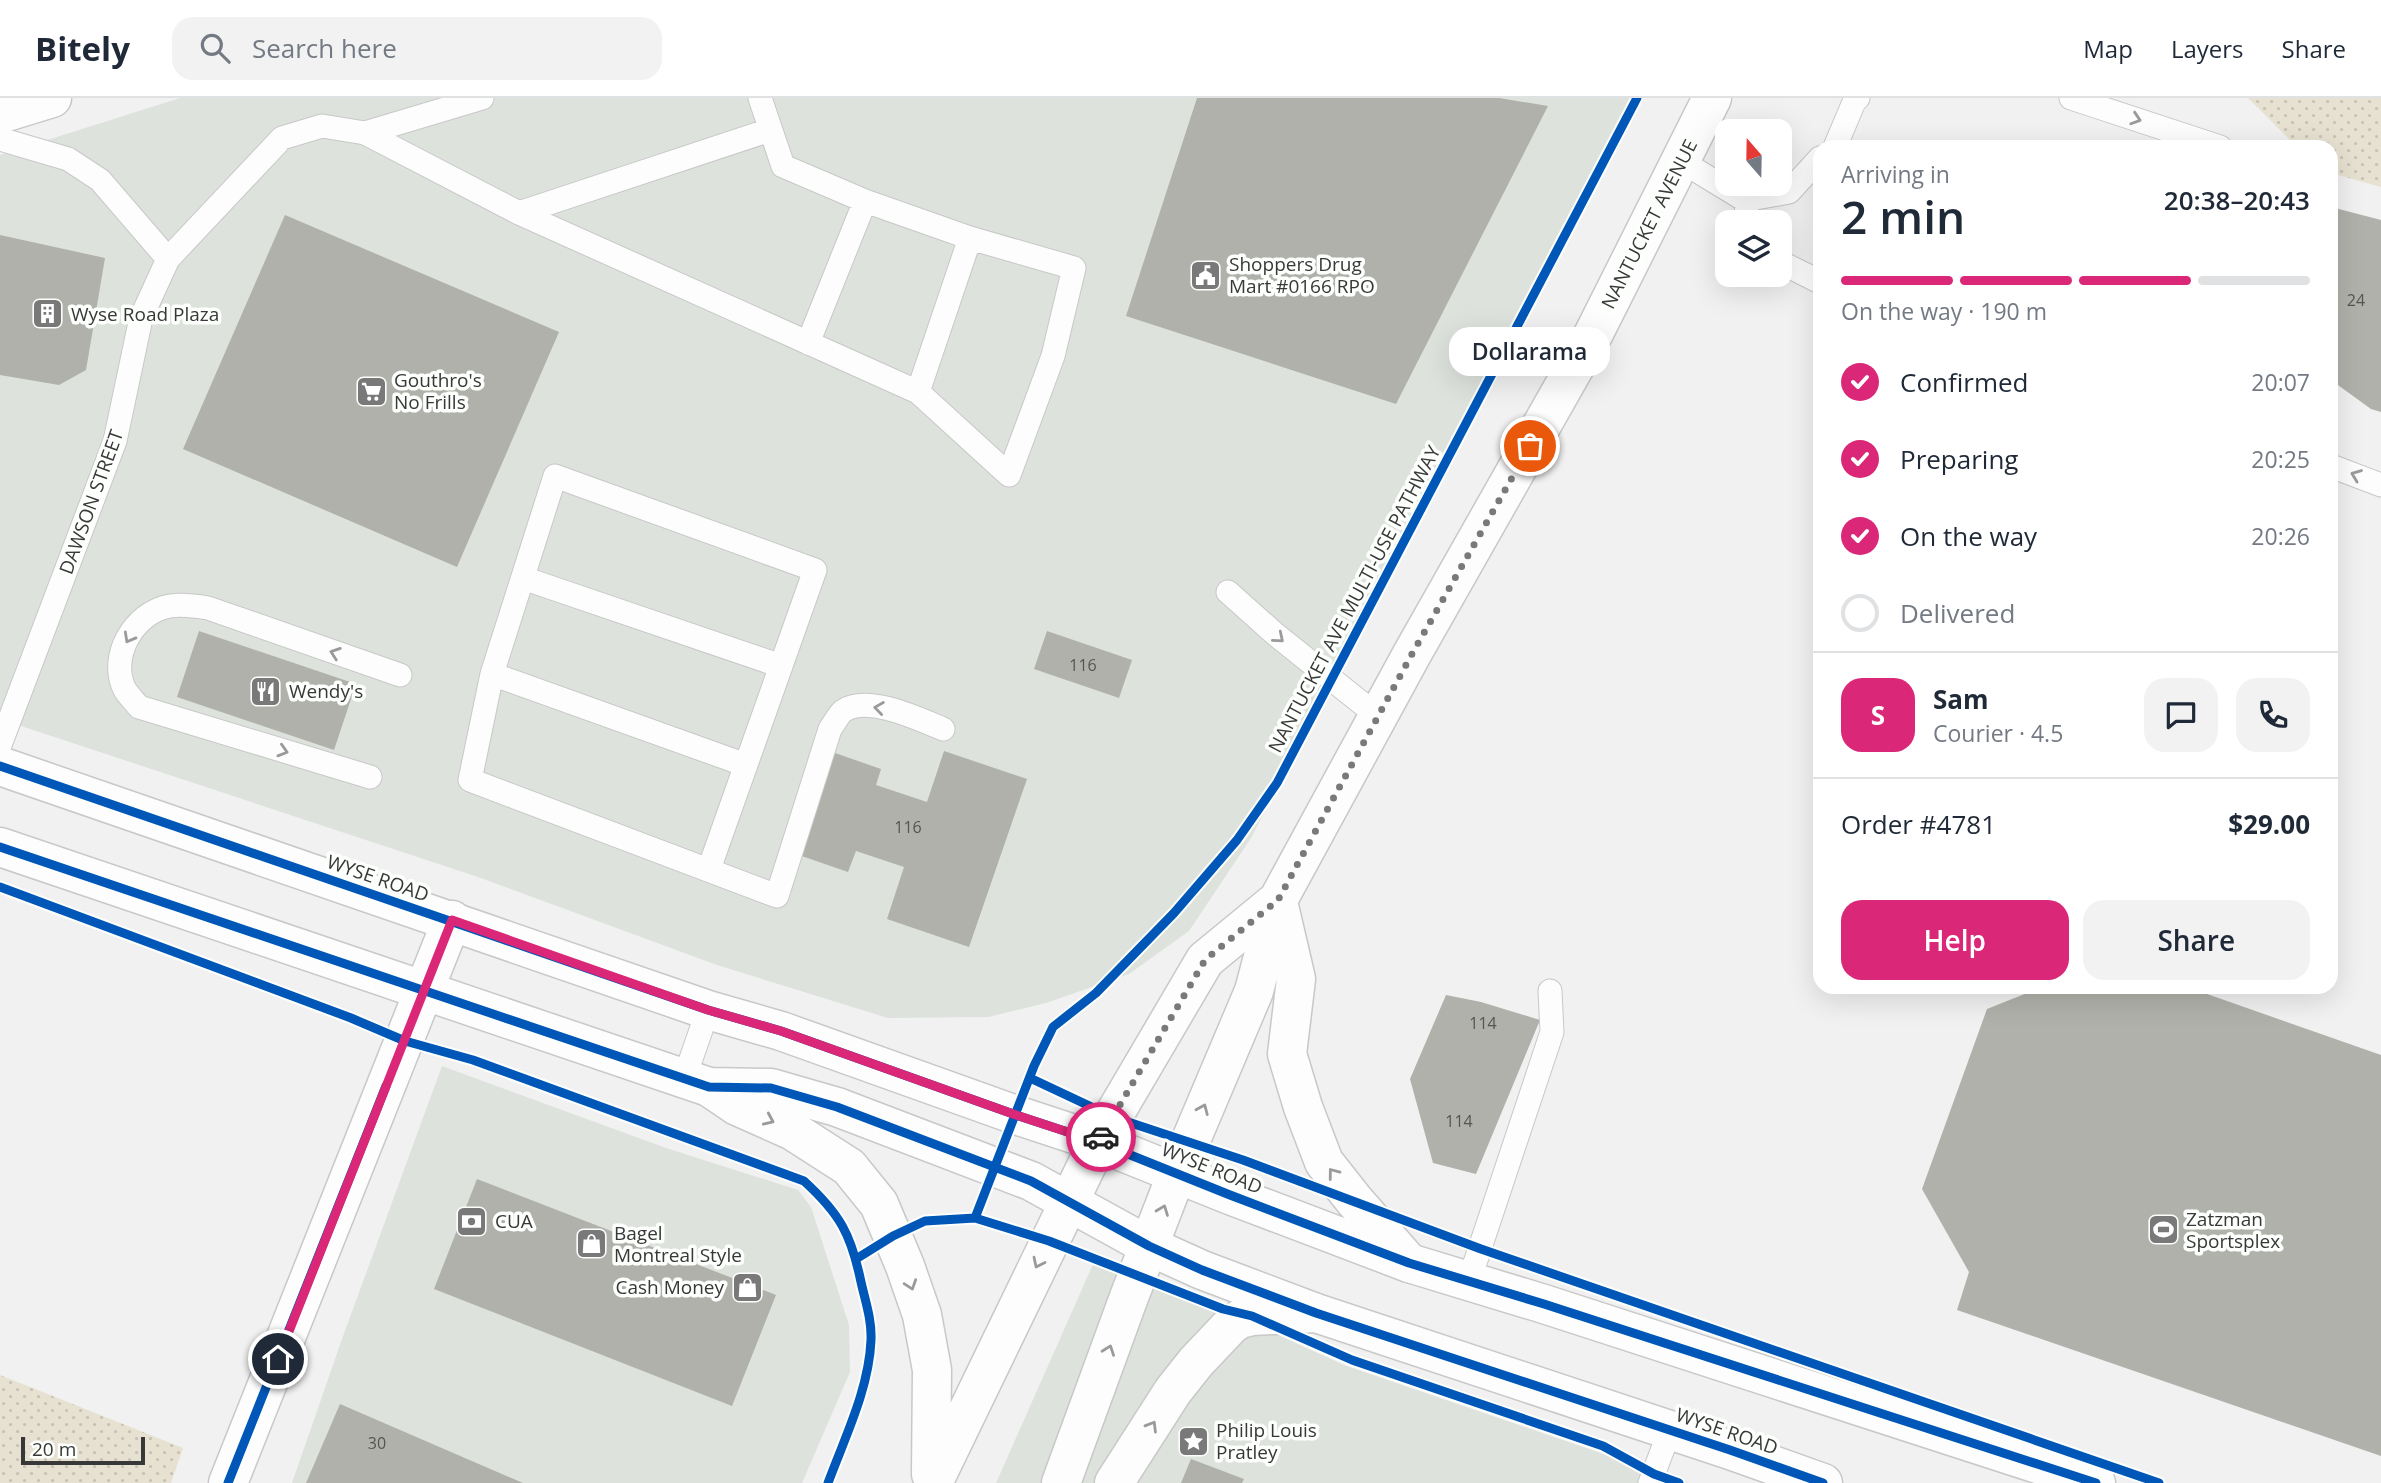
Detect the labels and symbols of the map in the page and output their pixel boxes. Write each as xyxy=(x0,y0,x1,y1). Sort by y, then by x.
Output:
one-way arrow xyxy=(2129,111,2141,125)
north arrow xyxy=(1715,119,1792,196)
street label: NANTUCKET AVENUE xyxy=(1595,135,1703,313)
place label: Shoppers Drug Mart #0166 RPO xyxy=(1229,251,1375,299)
public building icon: Shoppers Drug Mart #0166 RPO xyxy=(1189,258,1223,292)
house number: 24 xyxy=(2347,289,2365,311)
building icon: Wyse Road Plaza xyxy=(31,297,65,331)
place label: Wyse Road Plaza xyxy=(71,301,219,327)
callout: Dollarama xyxy=(1450,327,1610,376)
place label: Gouthro's No Frills xyxy=(394,367,482,415)
supermarket icon: Gouthro's No Frills xyxy=(354,374,388,408)
pin xyxy=(1500,416,1560,476)
street label: DAWSON STREET xyxy=(53,426,129,578)
street label: NANTUCKET AVE MULTI-USE PATHWAY xyxy=(1262,441,1446,757)
one-way arrow xyxy=(2351,470,2363,484)
one-way arrow xyxy=(1271,629,1284,642)
one-way arrow xyxy=(124,630,137,643)
one-way arrow xyxy=(329,647,341,662)
house number: 116 xyxy=(1069,654,1097,676)
restaurant icon: Wendy's xyxy=(249,674,283,708)
place label: Wendy's xyxy=(289,678,363,704)
one-way arrow xyxy=(873,700,884,715)
one-way arrow xyxy=(277,743,289,758)
house number: 116 xyxy=(894,816,922,838)
street label: WYSE ROAD xyxy=(323,848,433,908)
house number: 114 xyxy=(1469,1012,1497,1034)
courier xyxy=(1066,1102,1136,1172)
one-way arrow xyxy=(1194,1104,1208,1116)
house number: 114 xyxy=(1445,1110,1473,1132)
one-way arrow xyxy=(762,1112,774,1126)
street label: WYSE ROAD xyxy=(1158,1136,1266,1200)
one-way arrow xyxy=(1329,1169,1341,1181)
bank icon: CUA xyxy=(455,1204,489,1238)
one-way arrow xyxy=(1155,1204,1169,1216)
place label: Zatzman Sportsplex xyxy=(2186,1206,2280,1254)
place label: CUA xyxy=(495,1208,533,1234)
sports icon: Zatzman Sportsplex xyxy=(2146,1213,2180,1247)
place label: Bagel Montreal Style xyxy=(614,1220,742,1268)
shop icon: Bagel Montreal Style xyxy=(574,1227,608,1261)
one-way arrow xyxy=(1033,1256,1047,1268)
shop icon: Cash Money xyxy=(730,1270,764,1304)
place label: Cash Money xyxy=(615,1274,724,1300)
one-way arrow xyxy=(903,1278,917,1290)
pin xyxy=(248,1329,308,1389)
one-way arrow xyxy=(1101,1344,1115,1356)
street label: WYSE ROAD xyxy=(1672,1401,1782,1461)
place label: Philip Louis Pratley xyxy=(1216,1417,1317,1465)
one-way arrow xyxy=(1143,1420,1156,1433)
place icon: Philip Louis Pratley xyxy=(1176,1424,1210,1458)
house number: 30 xyxy=(368,1432,386,1454)
scale bar xyxy=(21,1434,145,1466)

